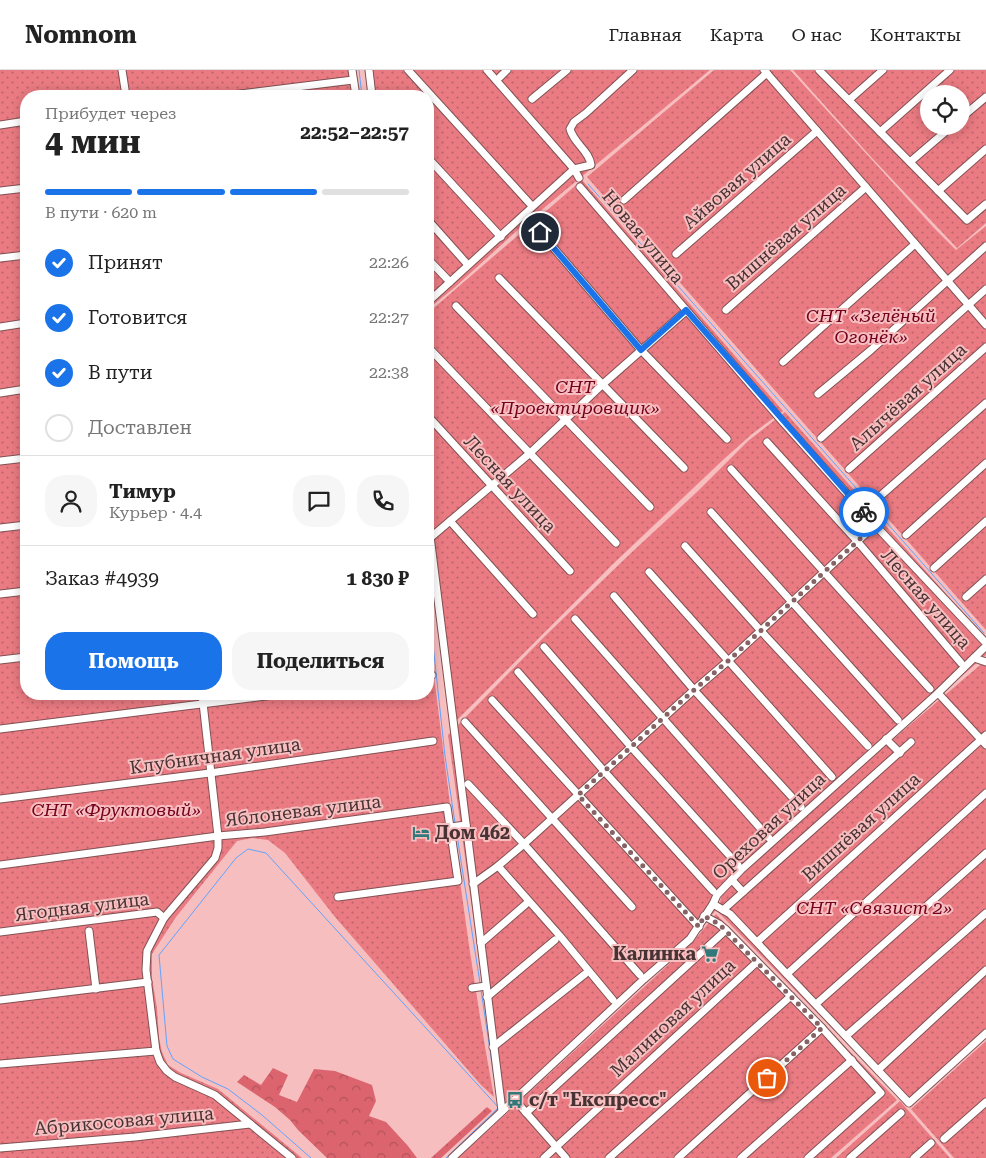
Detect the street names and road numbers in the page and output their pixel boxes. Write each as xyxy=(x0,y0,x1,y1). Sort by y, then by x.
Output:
street label: Айвовая улица xyxy=(679,128,795,233)
street label: Вишнёвая улица xyxy=(722,179,850,294)
street label: Новая улица xyxy=(598,186,689,288)
street label: Алычёвая улица xyxy=(845,339,971,455)
street label: Лесная улица xyxy=(460,431,561,537)
street label: Лесная улица xyxy=(877,544,976,653)
street label: Клубничная улица xyxy=(128,733,302,778)
street label: Ореховая улица xyxy=(708,768,830,883)
street label: Вишнёвая улица xyxy=(797,768,924,885)
street label: Яблоневая улица xyxy=(224,790,382,830)
street label: Ягодная улица xyxy=(14,888,150,925)
street label: Малиновая улица xyxy=(606,954,740,1081)
street label: Абрикосовая улица xyxy=(33,1102,215,1139)

